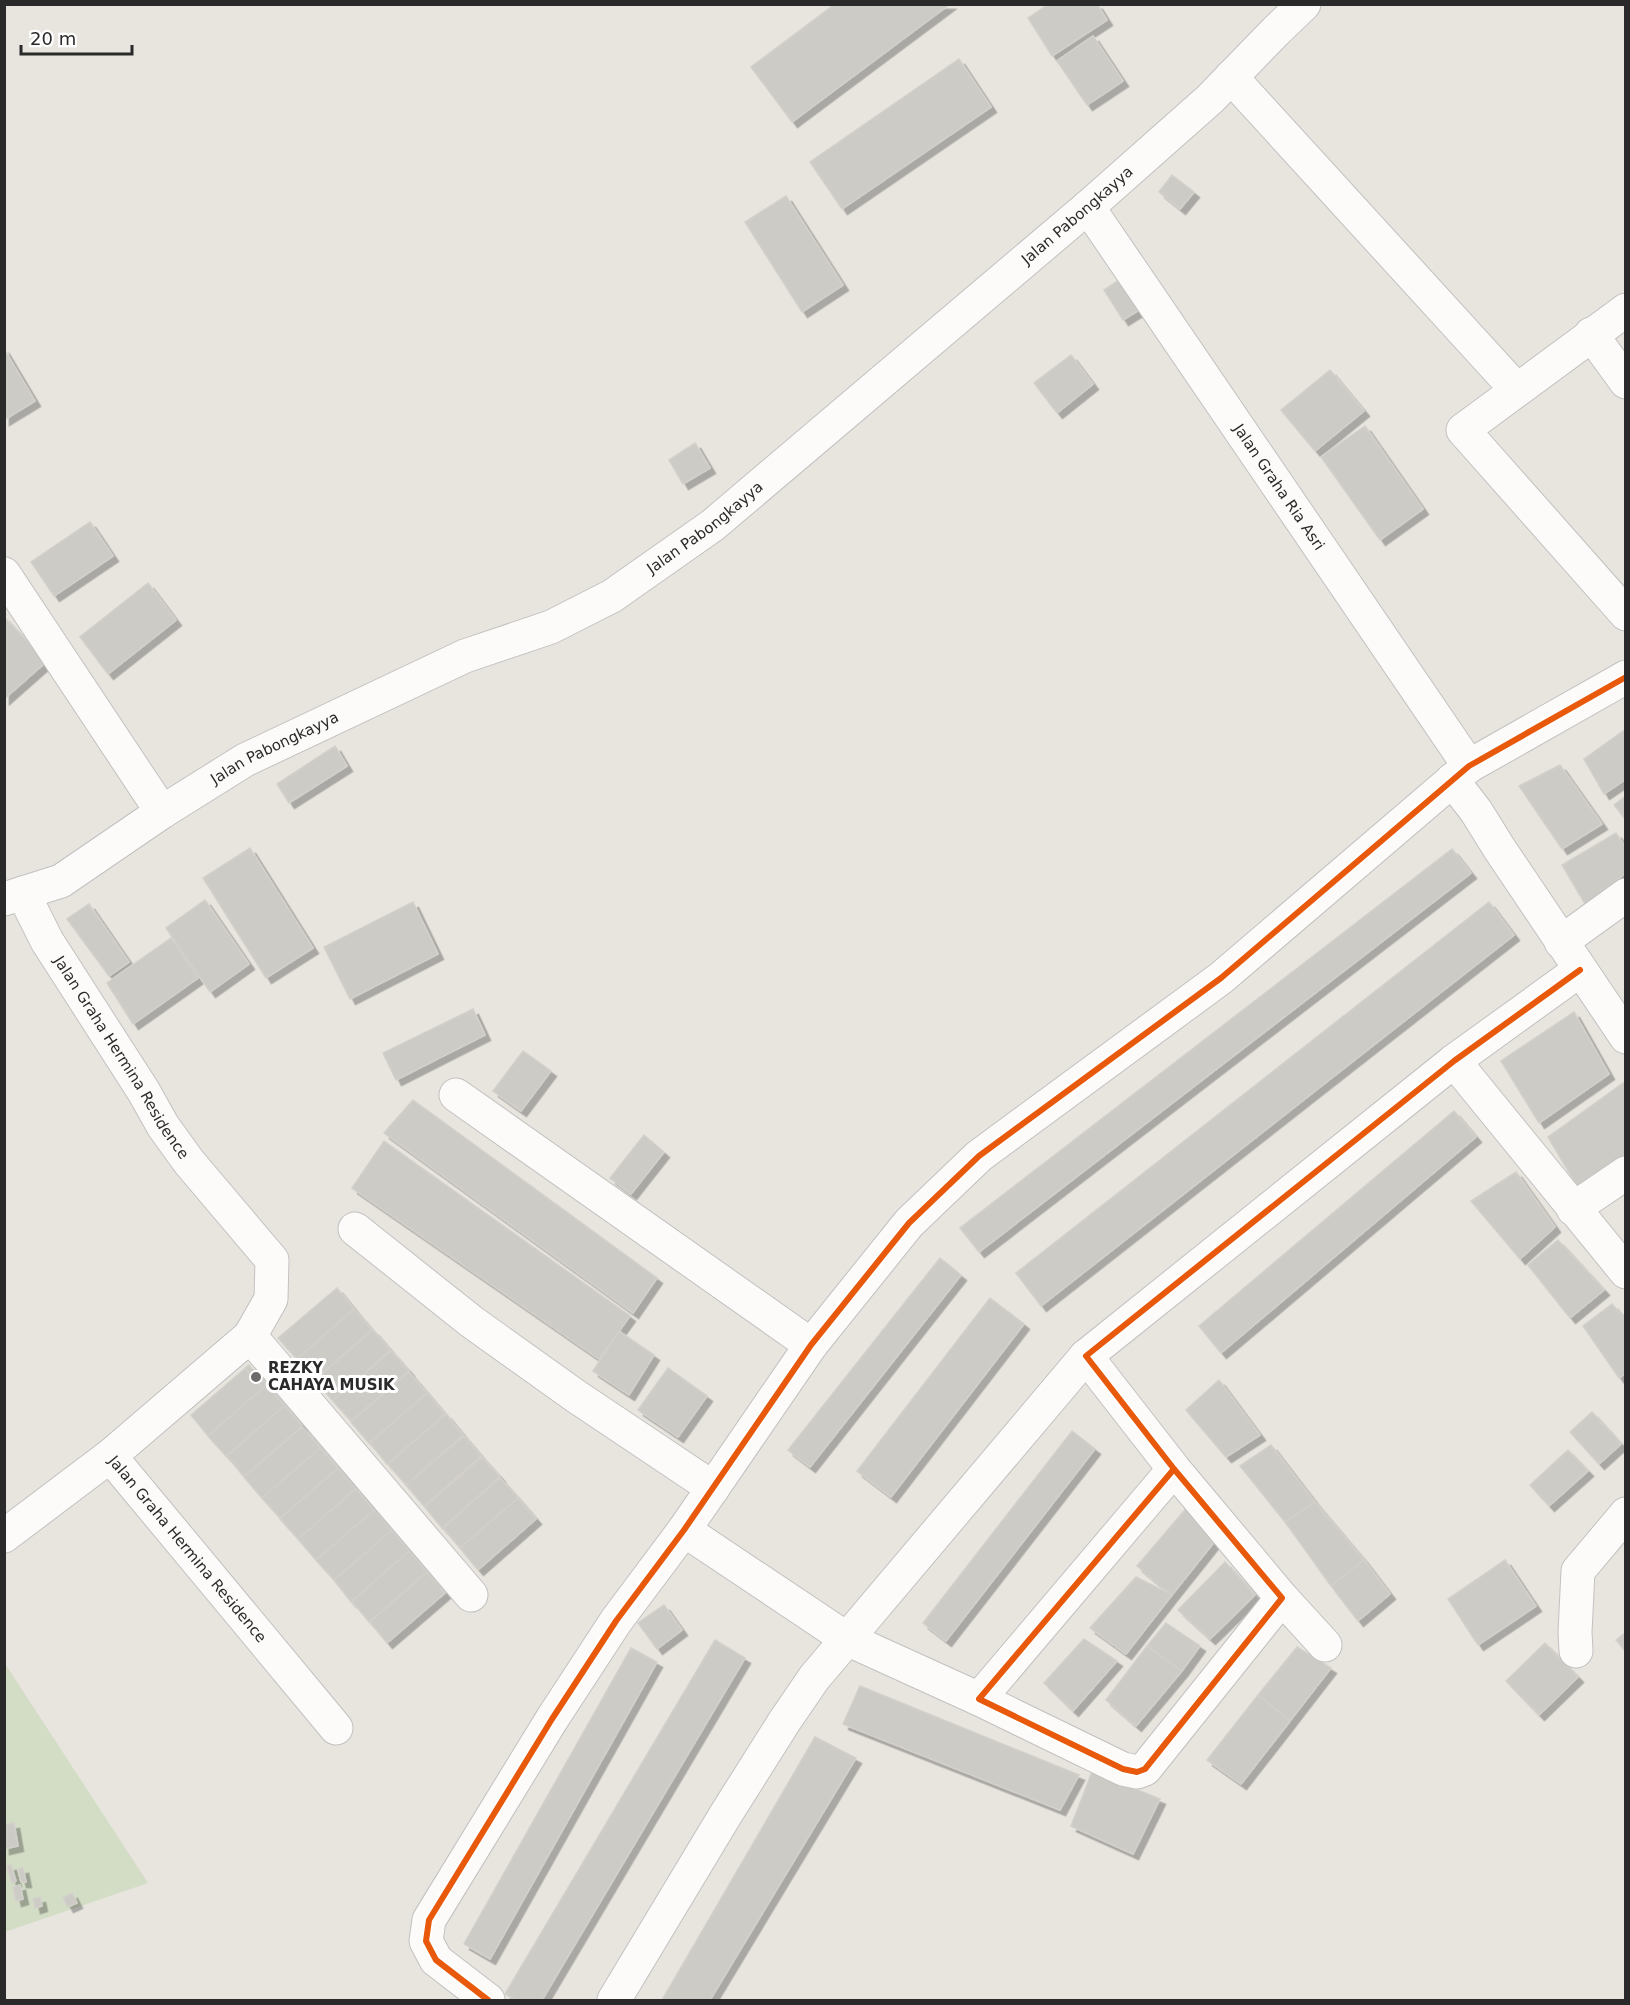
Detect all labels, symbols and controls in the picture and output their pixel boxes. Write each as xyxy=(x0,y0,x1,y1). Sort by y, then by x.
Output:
scale bar xyxy=(21,18,132,56)
text: 20 m xyxy=(30,28,76,49)
street label: Jalan Pabongkayya xyxy=(1017,163,1137,269)
street label: Jalan Graha Ria Asri xyxy=(1229,420,1328,554)
street label: Jalan Pabongkayya xyxy=(643,478,767,578)
street label: Jalan Pabongkayya xyxy=(207,708,342,789)
street label: Jalan Graha Hermina Residence xyxy=(50,952,193,1163)
place label: REZKY CAHAYA MUSIK xyxy=(268,1359,396,1394)
marker: REZKY CAHAYA MUSIK xyxy=(249,1370,263,1384)
street label: Jalan Graha Hermina Residence xyxy=(104,1451,270,1646)

